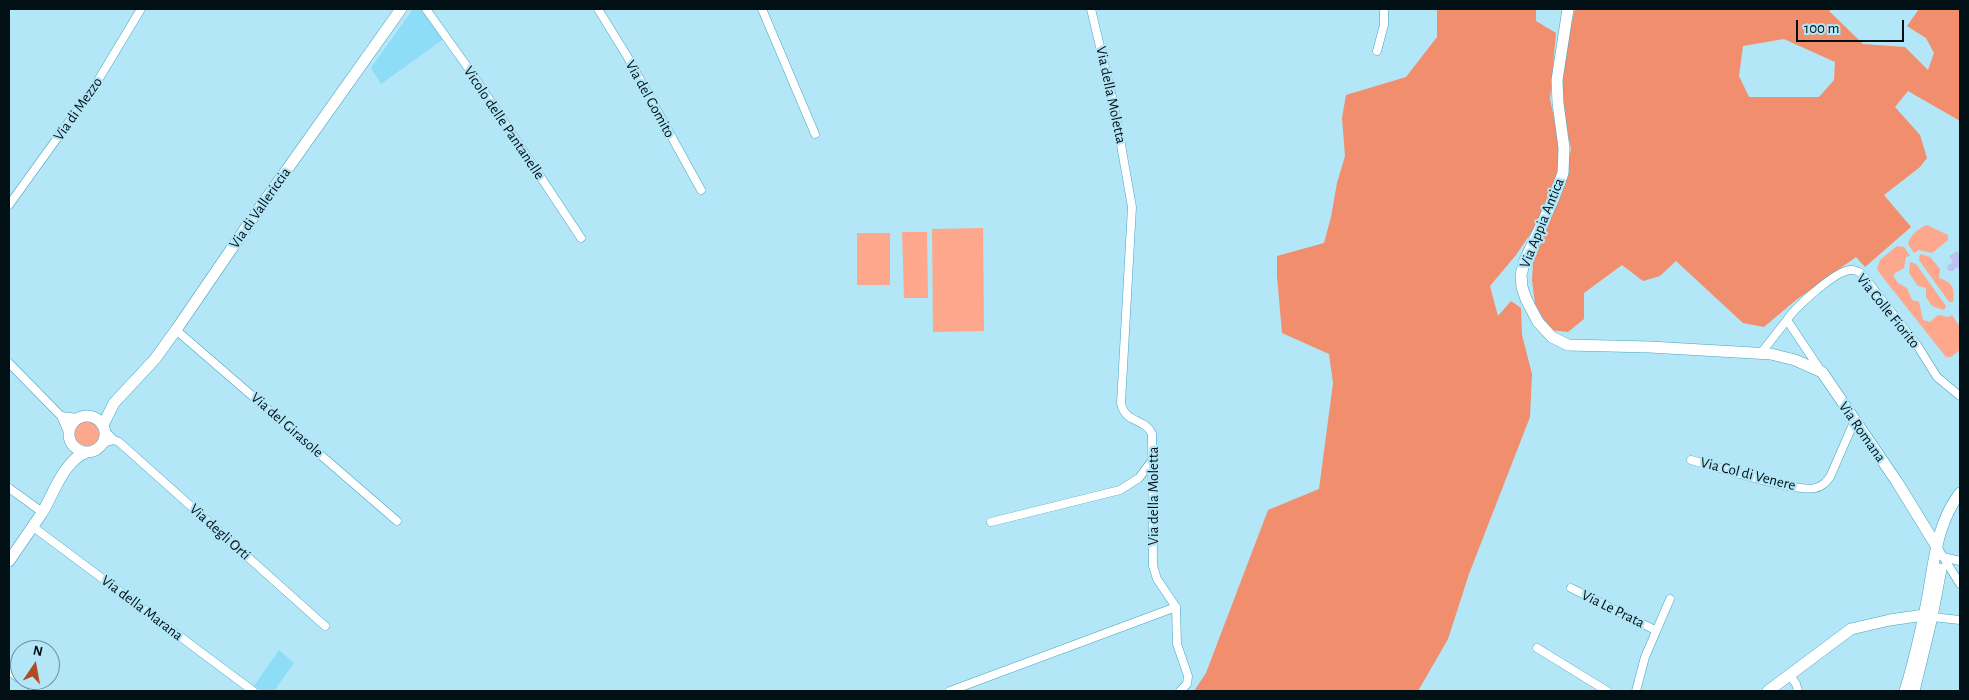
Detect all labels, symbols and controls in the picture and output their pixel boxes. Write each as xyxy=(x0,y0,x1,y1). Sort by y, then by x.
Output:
scale bar xyxy=(1799,10,1906,42)
text: 100 m xyxy=(1804,21,1839,36)
street label: Via della Moletta xyxy=(1092,45,1130,145)
street label: Via del Gomito xyxy=(621,57,679,141)
street label: Vicolo delle Pantanelle xyxy=(459,63,549,183)
street label: Via di Mezzo xyxy=(50,74,106,144)
street label: Via di Vallericcia xyxy=(225,164,295,252)
street label: Via Appia Antica xyxy=(1516,175,1568,271)
street label: Via Colle Fiorito xyxy=(1852,270,1924,352)
street label: Via del Girasole xyxy=(247,389,327,461)
street label: Via Romana xyxy=(1835,398,1889,466)
street label: Via della Moletta xyxy=(1144,446,1162,546)
street label: Via Col di Venere xyxy=(1699,453,1797,495)
street label: Via degli Orti xyxy=(186,500,254,564)
street label: Via della Marana xyxy=(98,571,186,645)
street label: Via Le Prata xyxy=(1579,586,1647,632)
north arrow xyxy=(10,640,60,690)
text: N xyxy=(32,643,44,659)

